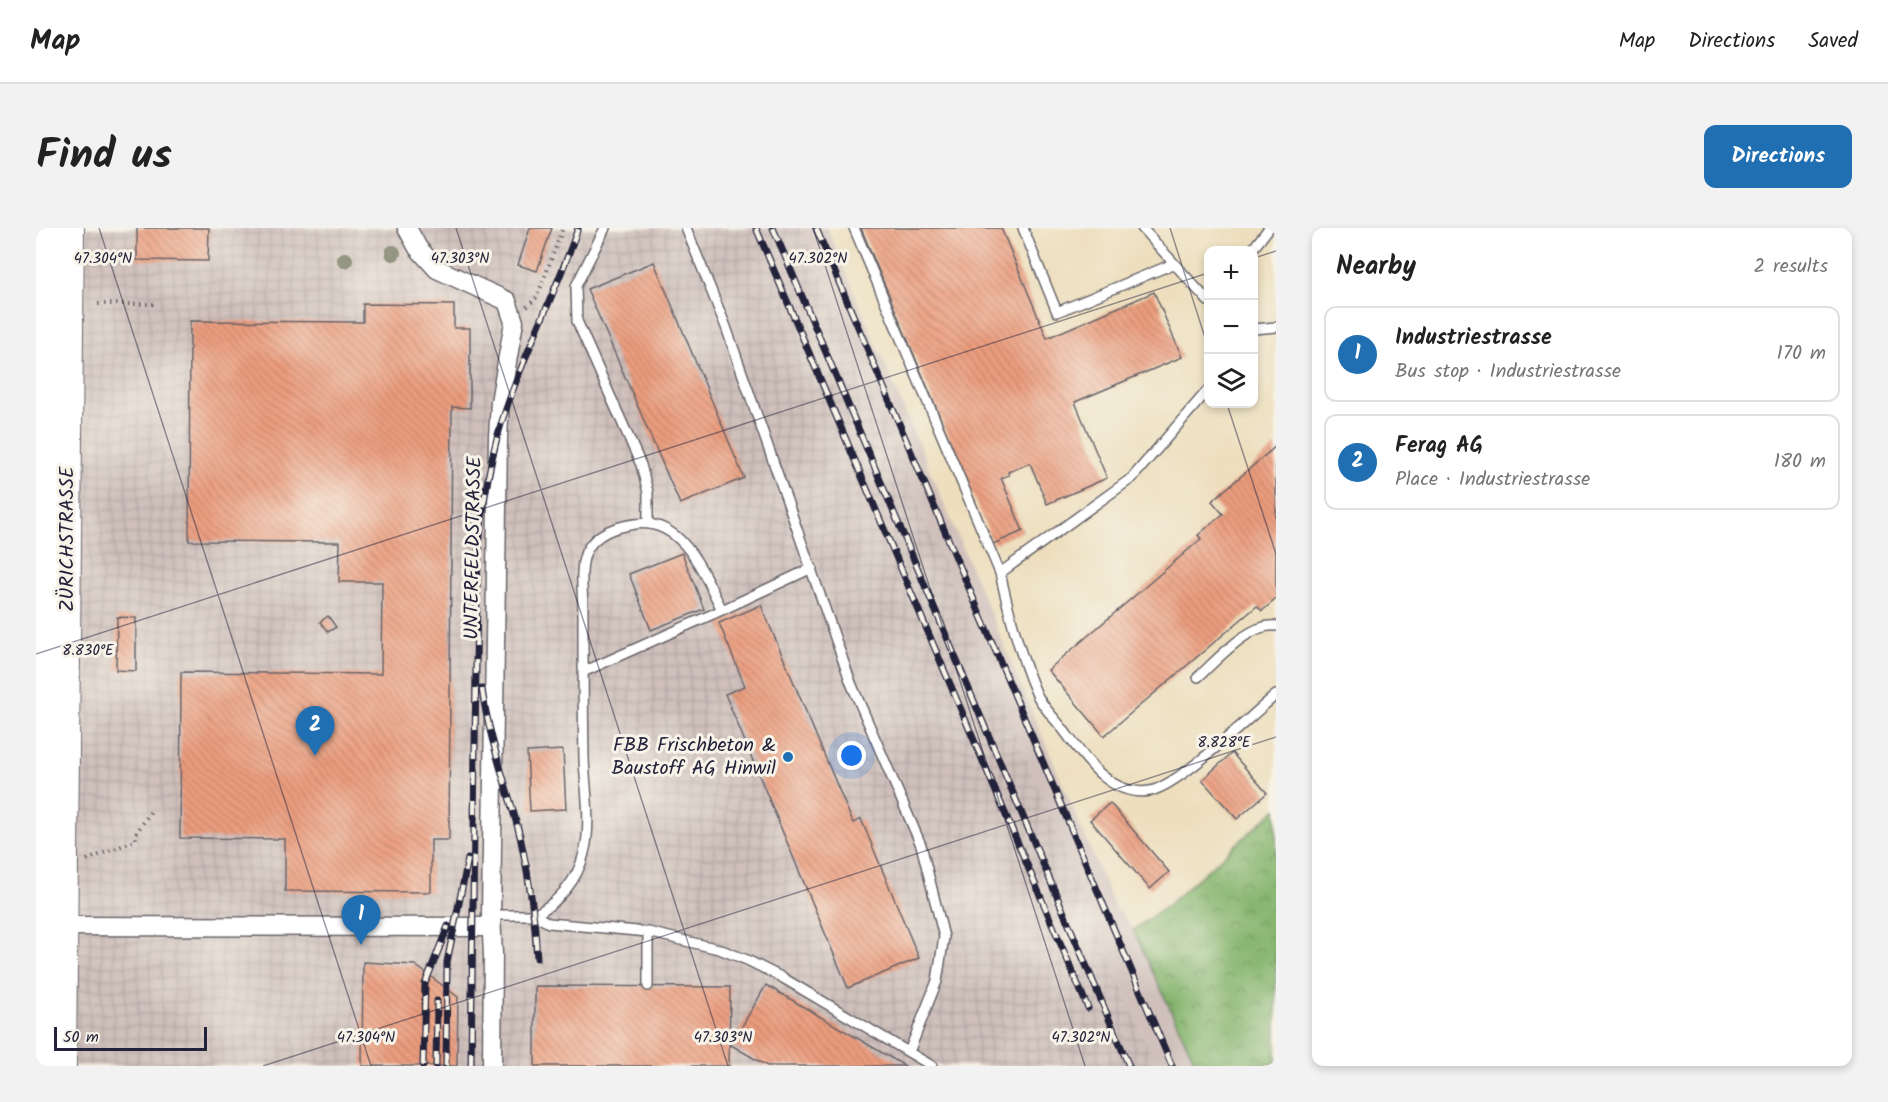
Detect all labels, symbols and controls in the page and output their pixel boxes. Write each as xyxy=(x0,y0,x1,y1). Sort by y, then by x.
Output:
text: Map xyxy=(30,19,81,64)
text: Map xyxy=(1619,25,1655,58)
text: Directions xyxy=(1688,25,1775,58)
text: Saved xyxy=(1808,25,1858,58)
text: Find us xyxy=(36,123,172,190)
button: Directions xyxy=(1704,125,1852,188)
map controls xyxy=(1204,246,1258,408)
button: + xyxy=(1204,246,1258,300)
text: Nearby xyxy=(1336,246,1416,288)
text: 47.304°N xyxy=(74,247,132,271)
text: 47.303°N xyxy=(431,247,489,271)
text: 47.302°N xyxy=(789,247,847,271)
text: 2 results xyxy=(1753,251,1828,283)
button: − xyxy=(1204,300,1258,354)
text: Industriestrasse xyxy=(1395,321,1552,356)
text: 1 xyxy=(1354,338,1361,370)
text: 170 m xyxy=(1777,338,1826,370)
button: layers xyxy=(1204,354,1258,408)
text: Bus stop · Industriestrasse xyxy=(1395,356,1621,388)
text: Ferag AG xyxy=(1395,429,1483,464)
text: 2 xyxy=(1352,446,1363,478)
text: 180 m xyxy=(1774,446,1826,478)
street label: UNTERFELDSTRASSE xyxy=(456,455,492,640)
text: Place · Industriestrasse xyxy=(1395,464,1590,496)
street label: ZÜRICHSTRASSE xyxy=(52,465,84,612)
text: 8.830°E xyxy=(62,639,115,663)
pin: 2 xyxy=(296,706,334,756)
place label: FBB Frischbeton & Baustoff AG Hinwil xyxy=(612,730,776,785)
text: 8.828°E xyxy=(1197,731,1252,755)
your location xyxy=(837,741,866,770)
marker: FBB Frischbeton & Baustoff AG Hinwil xyxy=(781,750,795,764)
pin: 1 xyxy=(342,896,380,945)
scale bar xyxy=(54,1024,207,1052)
text: 50 m xyxy=(63,1025,99,1050)
text: 47.304°N xyxy=(337,1026,395,1050)
text: 47.303°N xyxy=(694,1026,752,1050)
text: 47.302°N xyxy=(1052,1026,1110,1050)

